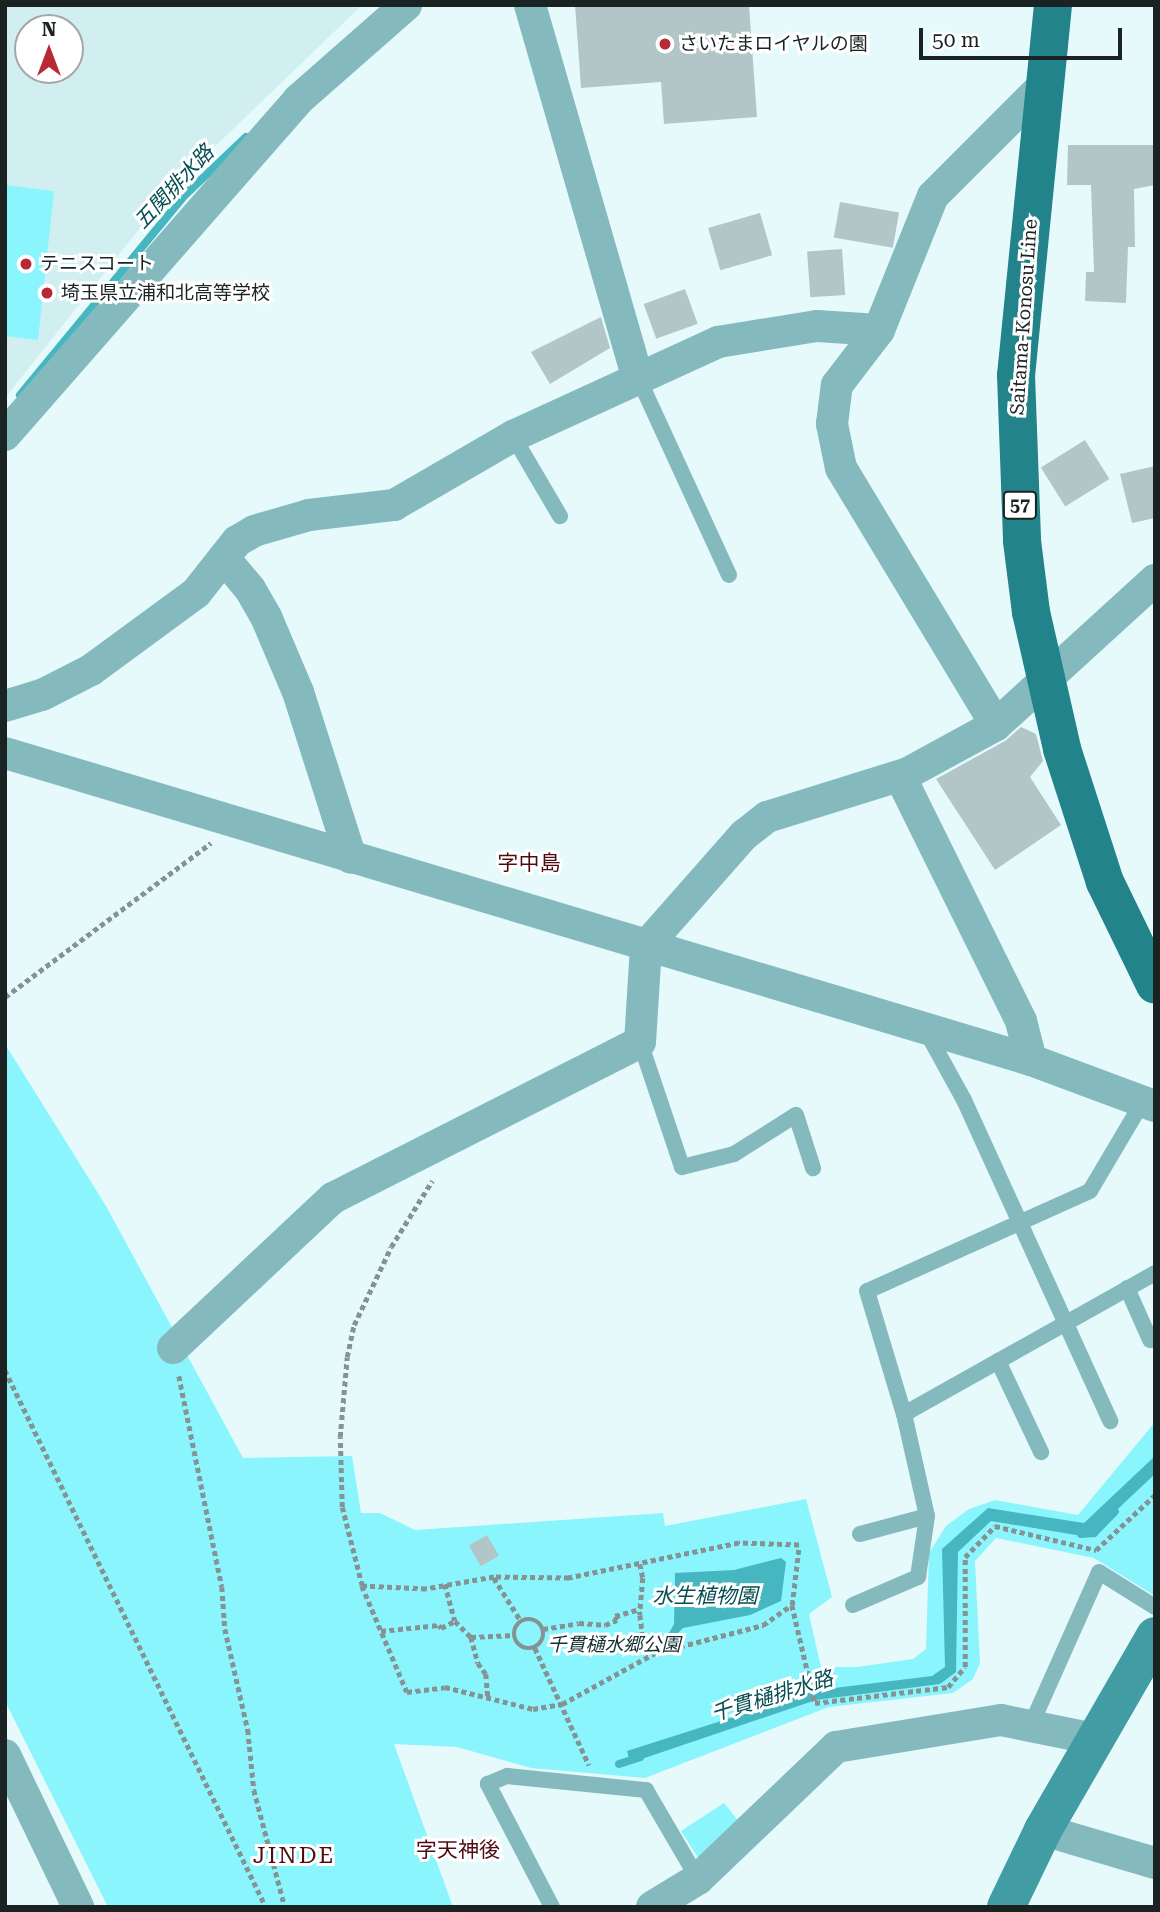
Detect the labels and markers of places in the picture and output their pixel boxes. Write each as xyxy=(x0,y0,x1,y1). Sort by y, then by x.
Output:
place label: さいたまロイヤルの園 xyxy=(679,33,869,55)
marker: さいたまロイヤルの園 xyxy=(657,36,673,52)
place label: テニスコート xyxy=(40,253,154,275)
marker: テニスコート xyxy=(18,256,34,272)
place label: 埼玉県立浦和北高等学校 xyxy=(61,282,270,304)
marker: 埼玉県立浦和北高等学校 xyxy=(39,285,55,301)

